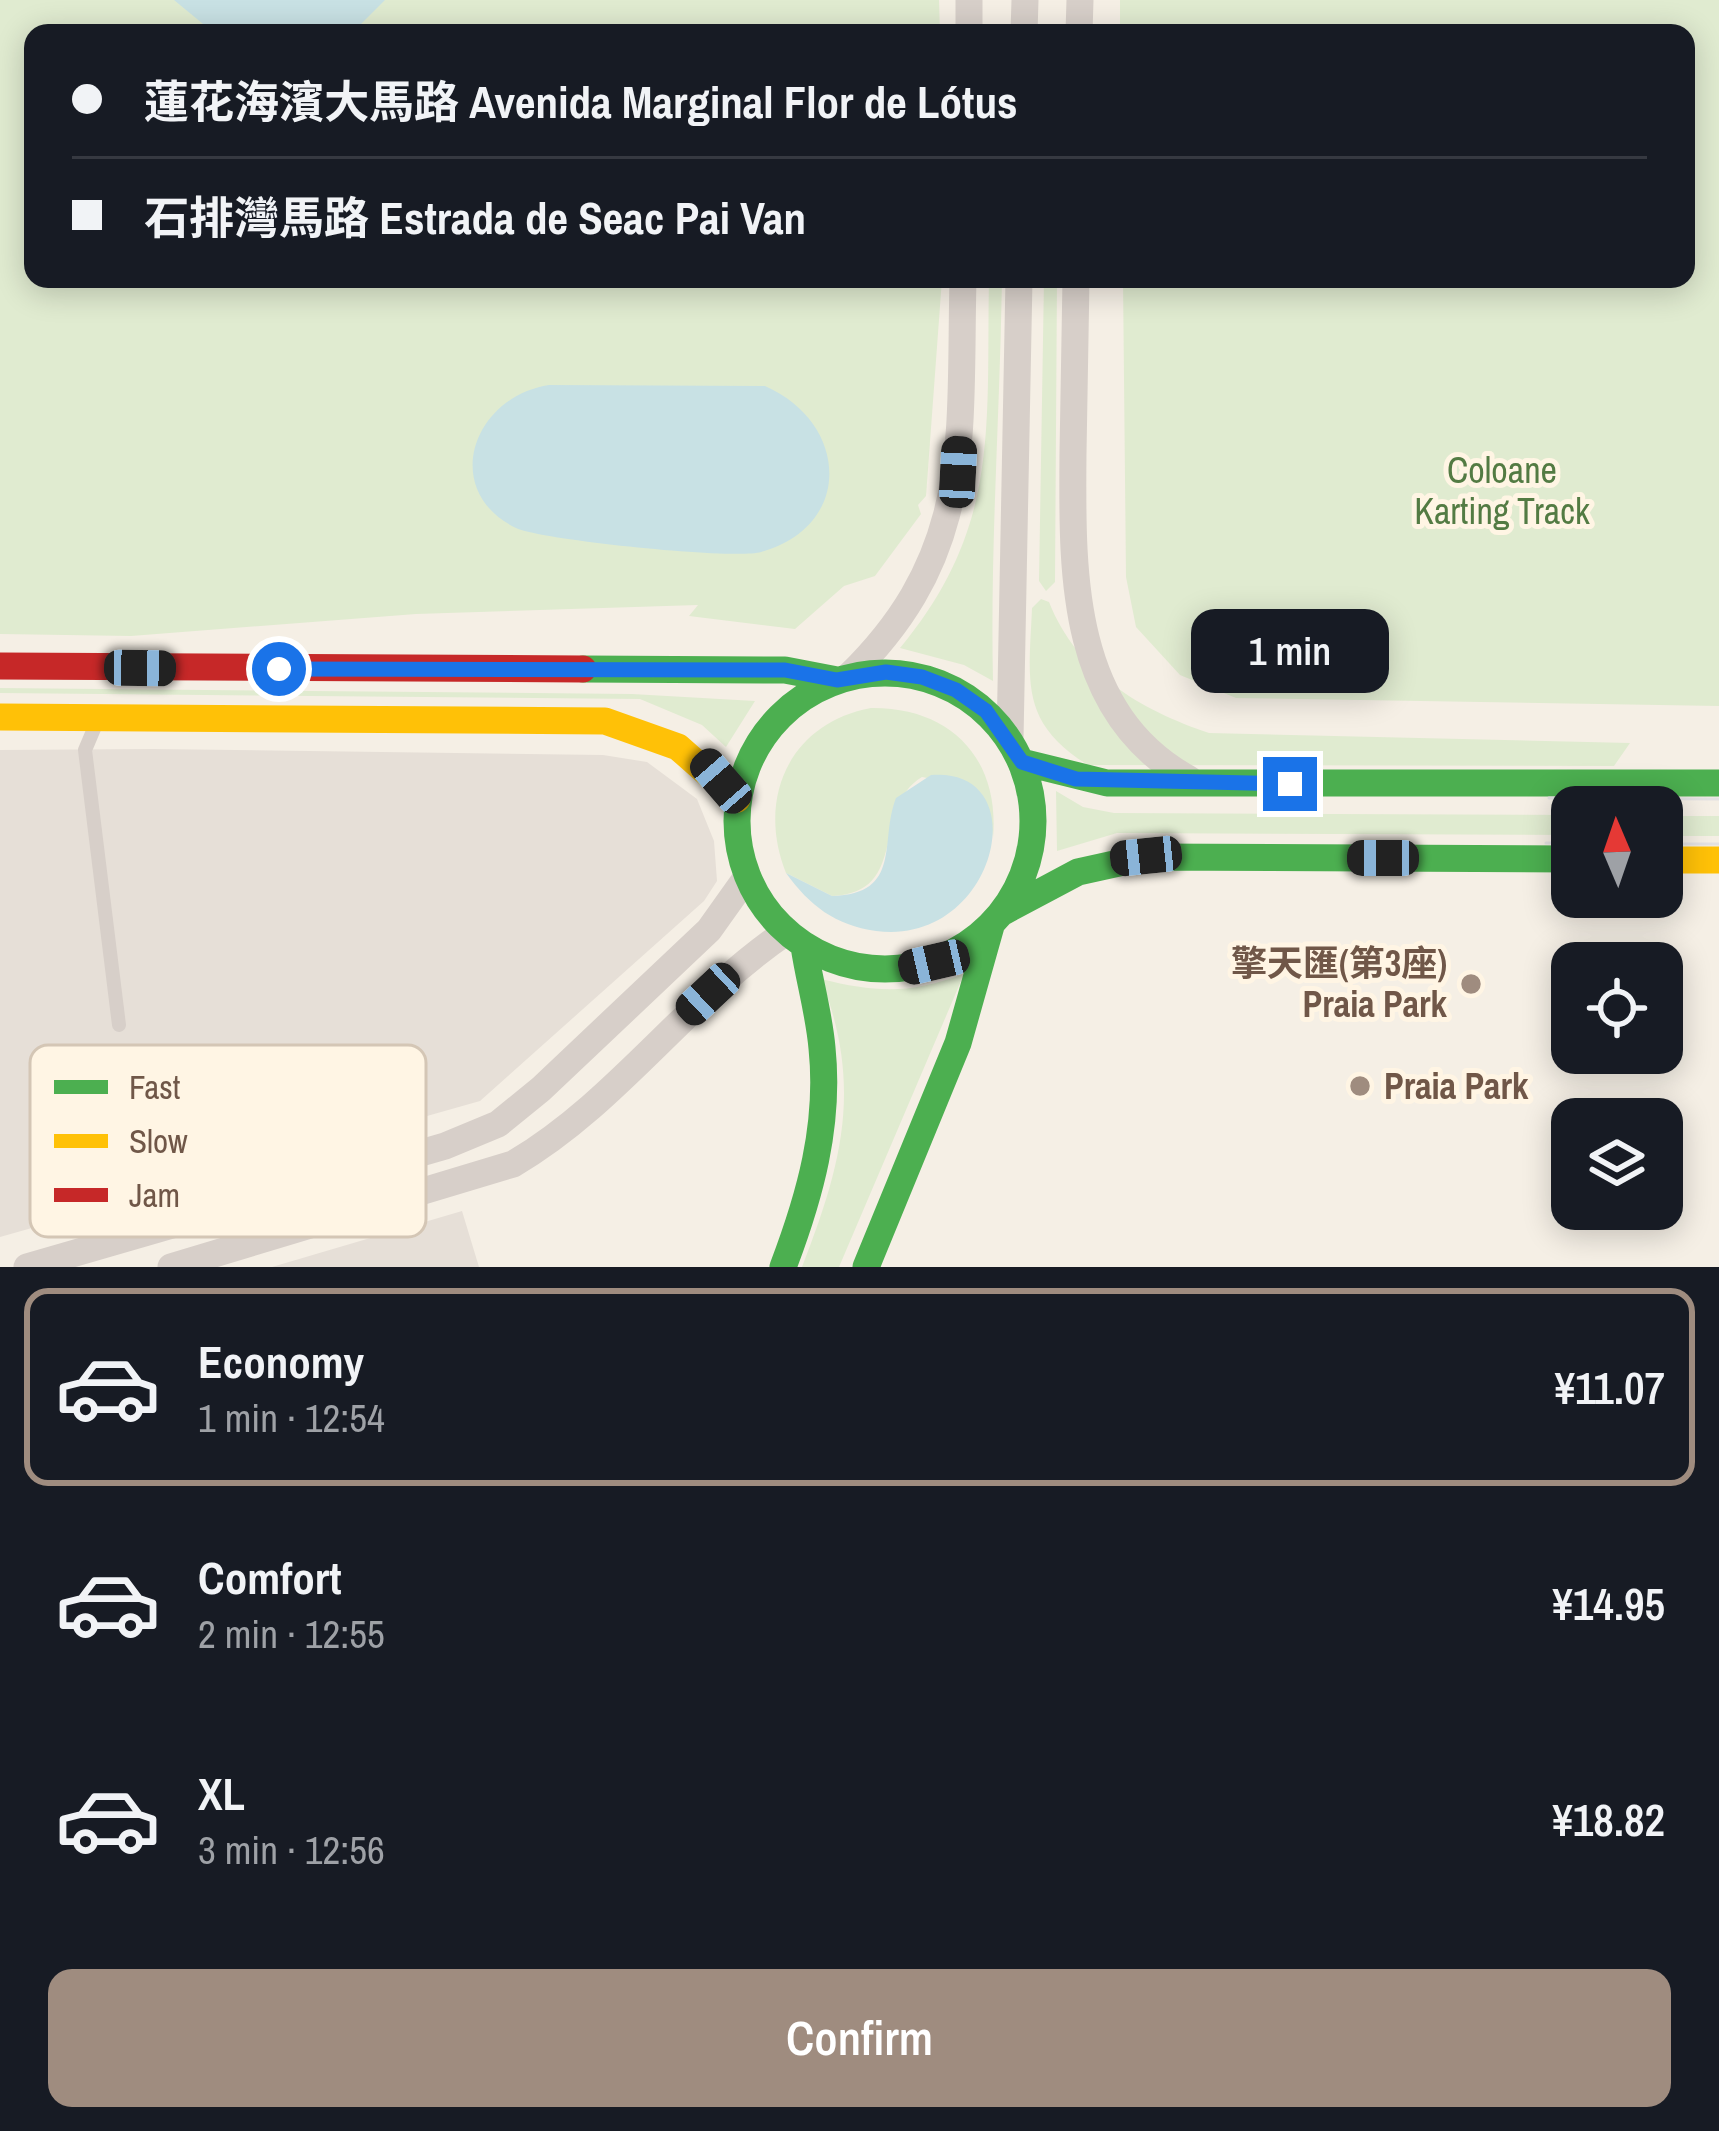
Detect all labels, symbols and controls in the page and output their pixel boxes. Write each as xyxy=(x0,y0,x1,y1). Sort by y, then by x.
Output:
text: 蓮花海濱大馬路 Avenida Marginal Flor de Lótus xyxy=(144,71,1017,132)
text: 石排灣馬路 Estrada de Seac Pai Van xyxy=(144,187,806,248)
car xyxy=(938,435,978,509)
park label: Coloane Karting Track xyxy=(1414,446,1590,535)
callout: 1 min xyxy=(1191,610,1389,694)
text: 1 min xyxy=(1249,625,1331,677)
route start xyxy=(252,642,306,696)
car xyxy=(104,649,176,687)
car xyxy=(684,742,758,820)
route end xyxy=(1263,757,1317,811)
north arrow xyxy=(1551,786,1683,918)
map controls xyxy=(1551,786,1683,1230)
car xyxy=(1108,834,1184,878)
car xyxy=(1347,840,1419,876)
car xyxy=(895,936,973,988)
place label: 擎天匯(第3座) Praia Park xyxy=(1231,939,1448,1028)
button: locate xyxy=(1551,942,1683,1074)
car xyxy=(669,956,747,1032)
marker: 擎天匯(第3座) Praia Park xyxy=(1458,971,1484,997)
legend xyxy=(30,1045,426,1237)
place label: Praia Park xyxy=(1384,1062,1529,1110)
text: Fast xyxy=(129,1065,180,1109)
marker: Praia Park xyxy=(1347,1073,1373,1099)
button: layers xyxy=(1551,1098,1683,1230)
text: Slow xyxy=(129,1119,188,1163)
text: Jam xyxy=(129,1173,180,1217)
text: Economy xyxy=(198,1331,364,1392)
icon: car xyxy=(54,1333,162,1441)
text: ¥11.07 xyxy=(1554,1357,1665,1418)
text: 1 min · 12:54 xyxy=(198,1392,385,1444)
text: Comfort xyxy=(198,1547,341,1608)
icon: car xyxy=(54,1549,162,1657)
text: ¥14.95 xyxy=(1552,1573,1665,1634)
text: 2 min · 12:55 xyxy=(198,1608,385,1660)
text: XL xyxy=(198,1763,245,1824)
icon: car xyxy=(54,1765,162,1873)
text: ¥18.82 xyxy=(1552,1789,1665,1850)
text: 3 min · 12:56 xyxy=(198,1824,385,1876)
button: Confirm xyxy=(48,1969,1671,2107)

